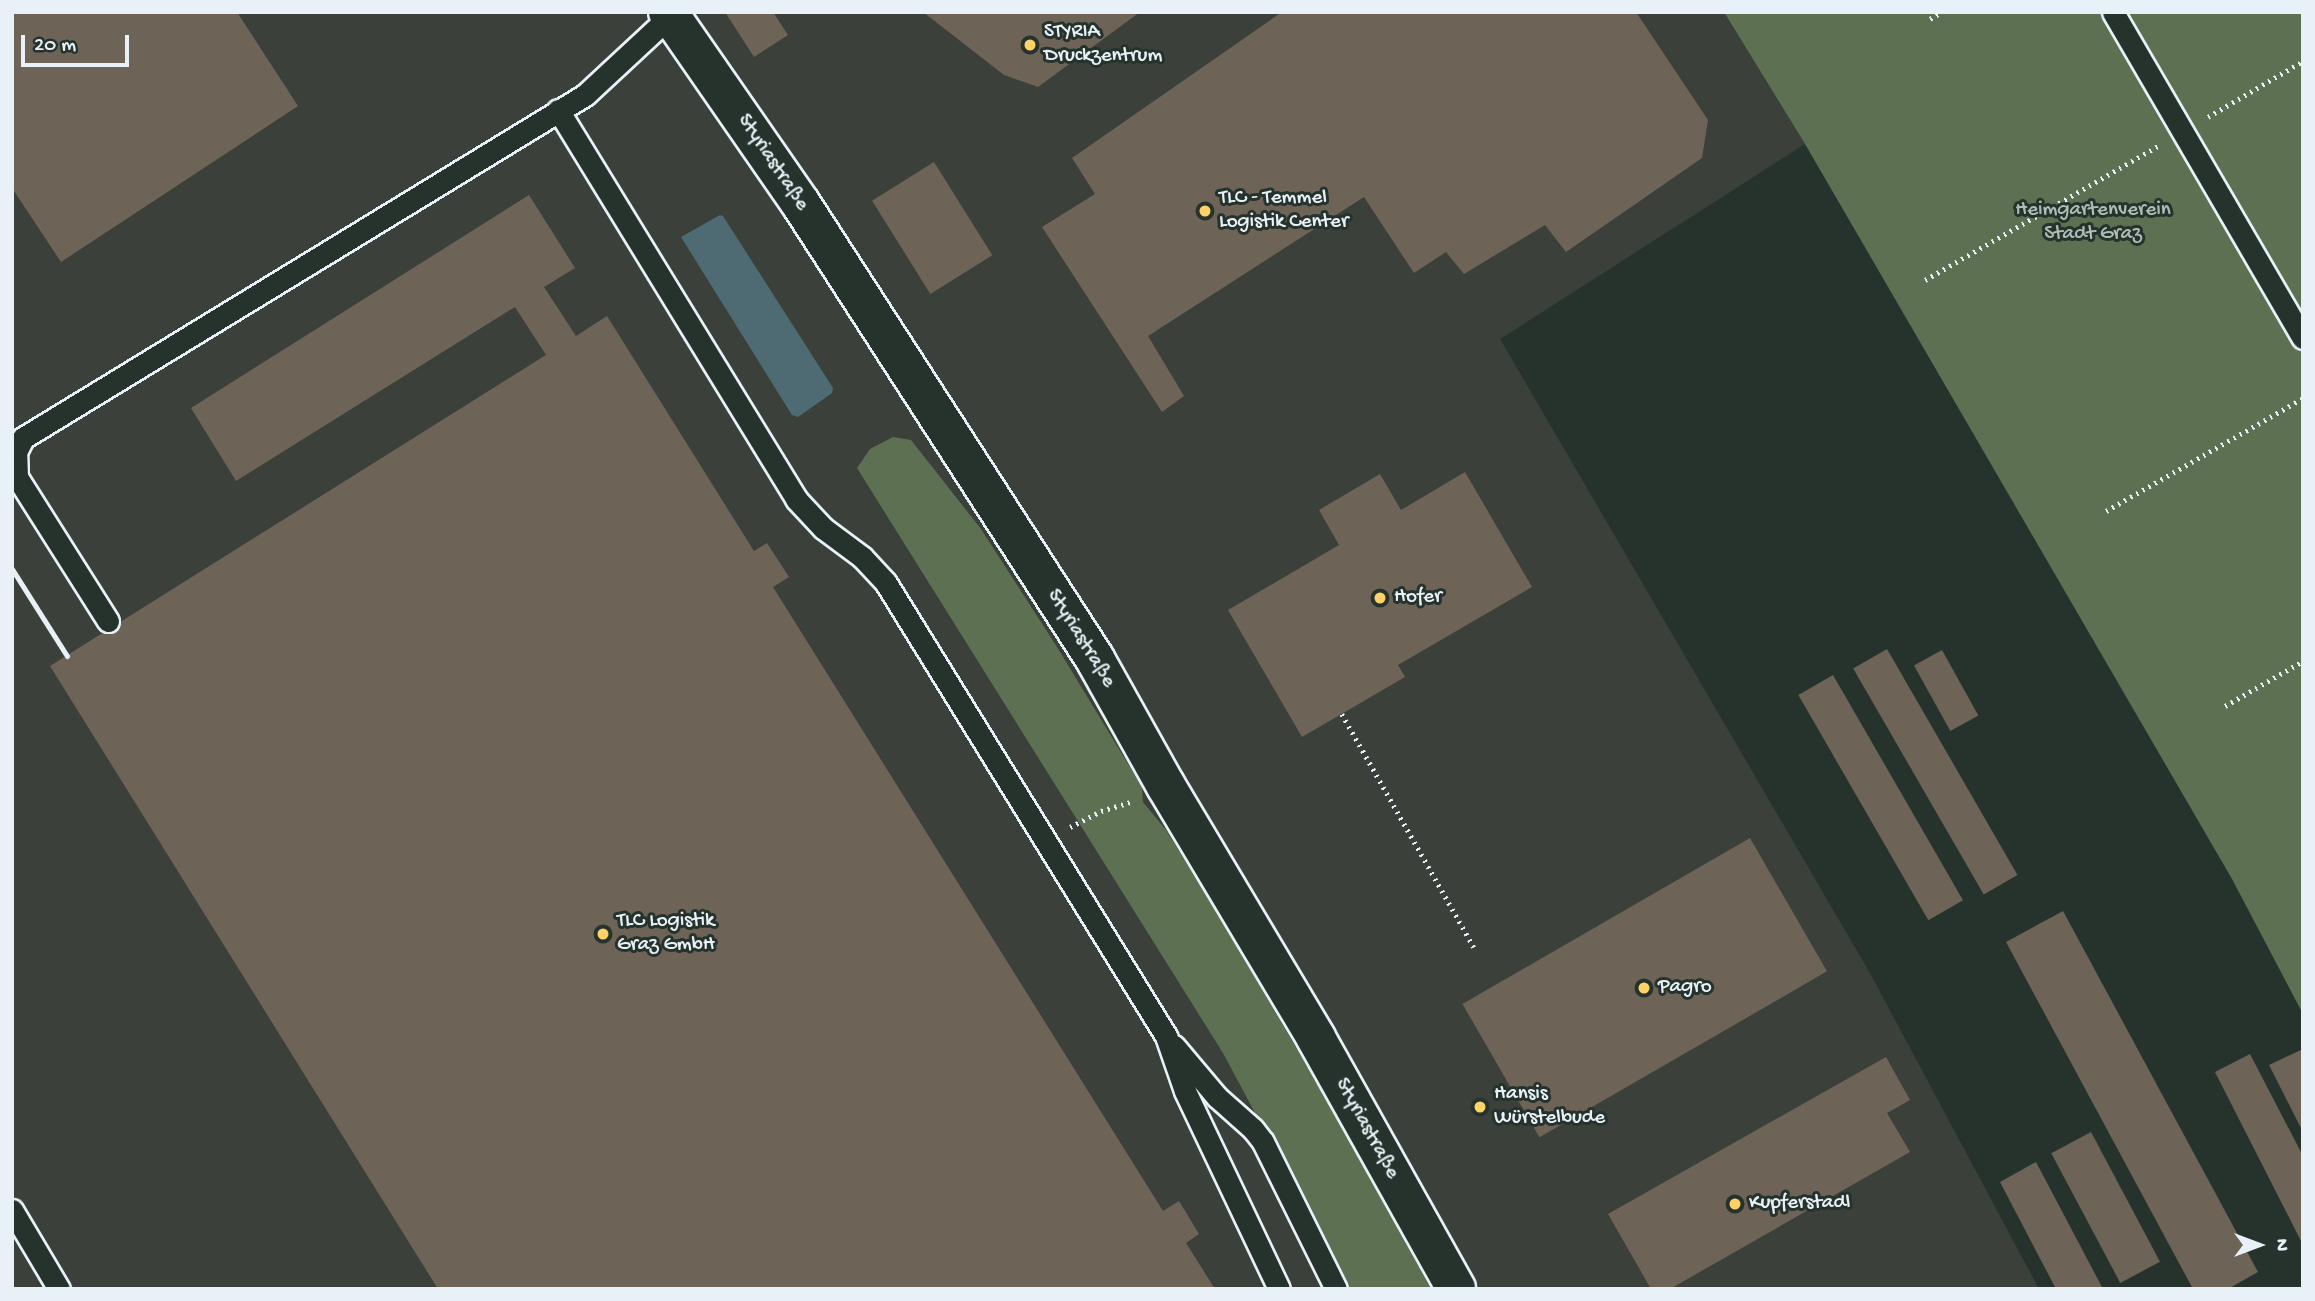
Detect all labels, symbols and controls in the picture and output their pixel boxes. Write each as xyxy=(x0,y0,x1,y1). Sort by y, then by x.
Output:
place label: STYRIA Druckzentrum xyxy=(1044,20,1162,70)
scale bar xyxy=(24,21,133,65)
text: 20 m xyxy=(34,34,76,59)
marker: STYRIA Druckzentrum xyxy=(1022,37,1038,53)
street label: Styriastraße xyxy=(730,110,814,216)
place label: TLC - Temmel Logistik Center xyxy=(1219,186,1348,236)
park label: Heimgartenverein Stadt Graz xyxy=(2015,198,2171,248)
marker: TLC - Temmel Logistik Center xyxy=(1197,203,1213,219)
street label: Styriastraße xyxy=(1040,585,1120,693)
place label: Hofer xyxy=(1394,585,1442,611)
marker: Hofer xyxy=(1372,590,1388,606)
place label: TLC Logistik Graz GmbH xyxy=(617,909,715,959)
marker: TLC Logistik Graz GmbH xyxy=(595,926,611,942)
place label: Pagro xyxy=(1658,975,1712,1001)
marker: Pagro xyxy=(1636,980,1652,996)
street label: Styriastraße xyxy=(1328,1074,1404,1184)
place label: Hansis Würstelbude xyxy=(1494,1082,1605,1132)
marker: Hansis Würstelbude xyxy=(1472,1099,1488,1115)
place label: Kupferstadl xyxy=(1749,1191,1850,1217)
marker: Kupferstadl xyxy=(1727,1196,1743,1212)
north arrow xyxy=(2224,1210,2294,1280)
text: N xyxy=(2269,1239,2292,1251)

